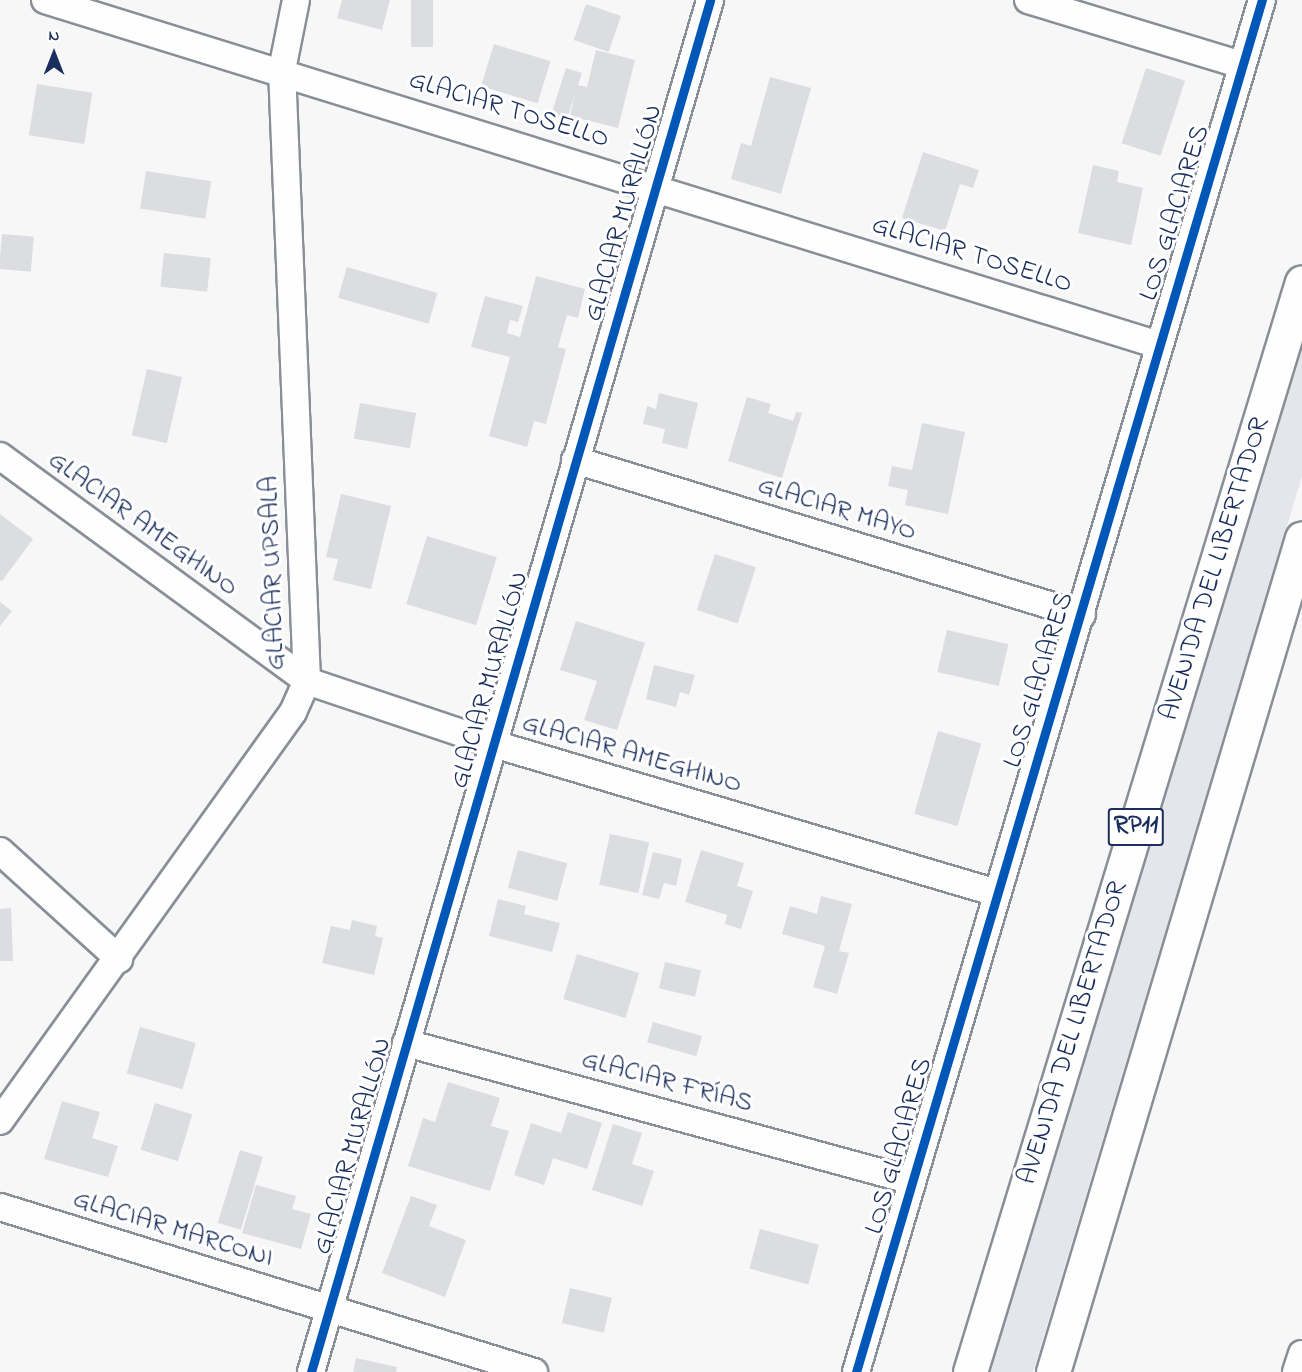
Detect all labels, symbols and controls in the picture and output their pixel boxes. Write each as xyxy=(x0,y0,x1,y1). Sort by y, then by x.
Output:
north arrow xyxy=(24,24,84,84)
text: N xyxy=(49,24,59,48)
street label: GLACIAR TOSELLO xyxy=(405,64,613,156)
street label: GLACIAR MURALLÓN xyxy=(578,101,670,325)
street label: LOS GLACIARES xyxy=(1133,121,1217,305)
street label: GLACIAR TOSELLO xyxy=(868,209,1076,301)
street label: AVENIDA DEL LIBERTADOR xyxy=(1153,414,1277,724)
street label: GLACIAR AMEGHINO xyxy=(42,444,244,604)
street label: GLACIAR MAYO xyxy=(754,469,920,549)
street label: GLACIAR UPSALA xyxy=(253,475,293,671)
street label: GLACIAR MURALLÓN xyxy=(444,568,536,792)
street label: LOS GLACIARES xyxy=(997,588,1081,772)
street label: GLACIAR AMEGHINO xyxy=(518,707,746,801)
road number: RP11 xyxy=(1108,804,1164,850)
street label: AVENIDA DEL LIBERTADOR xyxy=(1011,878,1135,1188)
street label: GLACIAR MURALLÓN xyxy=(307,1034,399,1258)
street label: GLACIAR FRÍAS xyxy=(578,1044,756,1120)
street label: LOS GLACIARES xyxy=(858,1054,940,1238)
street label: GLACIAR MARCONI xyxy=(69,1183,277,1275)

